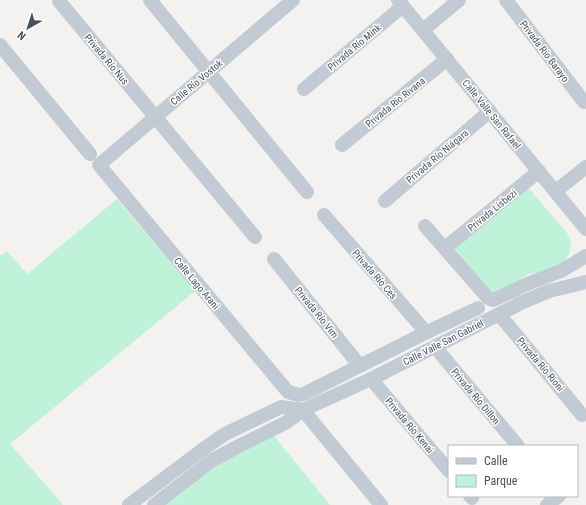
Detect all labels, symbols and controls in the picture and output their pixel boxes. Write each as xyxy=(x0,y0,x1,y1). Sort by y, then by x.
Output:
north arrow xyxy=(8,8,48,48)
street label: Privada Río Barayo xyxy=(518,19,571,84)
street label: Privada Río Mink xyxy=(325,22,384,73)
text: N xyxy=(15,28,29,43)
street label: Privada Río Nus xyxy=(82,32,131,87)
street label: Calle Río Vostok xyxy=(168,57,225,107)
street label: Privada Río Rivana xyxy=(363,75,427,130)
street label: Calle Valle San Rafael xyxy=(460,77,523,151)
street label: Privada Río Niágara xyxy=(404,127,471,186)
street label: Privada Lisbezi xyxy=(466,187,519,233)
street label: Privada Río Ces xyxy=(350,247,399,302)
street label: Calle Lago Arani xyxy=(172,255,222,312)
street label: Privada Río Vim xyxy=(293,285,341,340)
street label: Calle Valle San Gabriel xyxy=(401,317,485,368)
street label: Privada Río Rioni xyxy=(515,335,566,393)
street label: Privada Río Dillon xyxy=(449,366,502,427)
street label: Privada Río Kenai xyxy=(383,395,436,455)
legend xyxy=(448,445,578,497)
text: Calle xyxy=(484,454,508,468)
text: Parque xyxy=(484,474,518,488)

